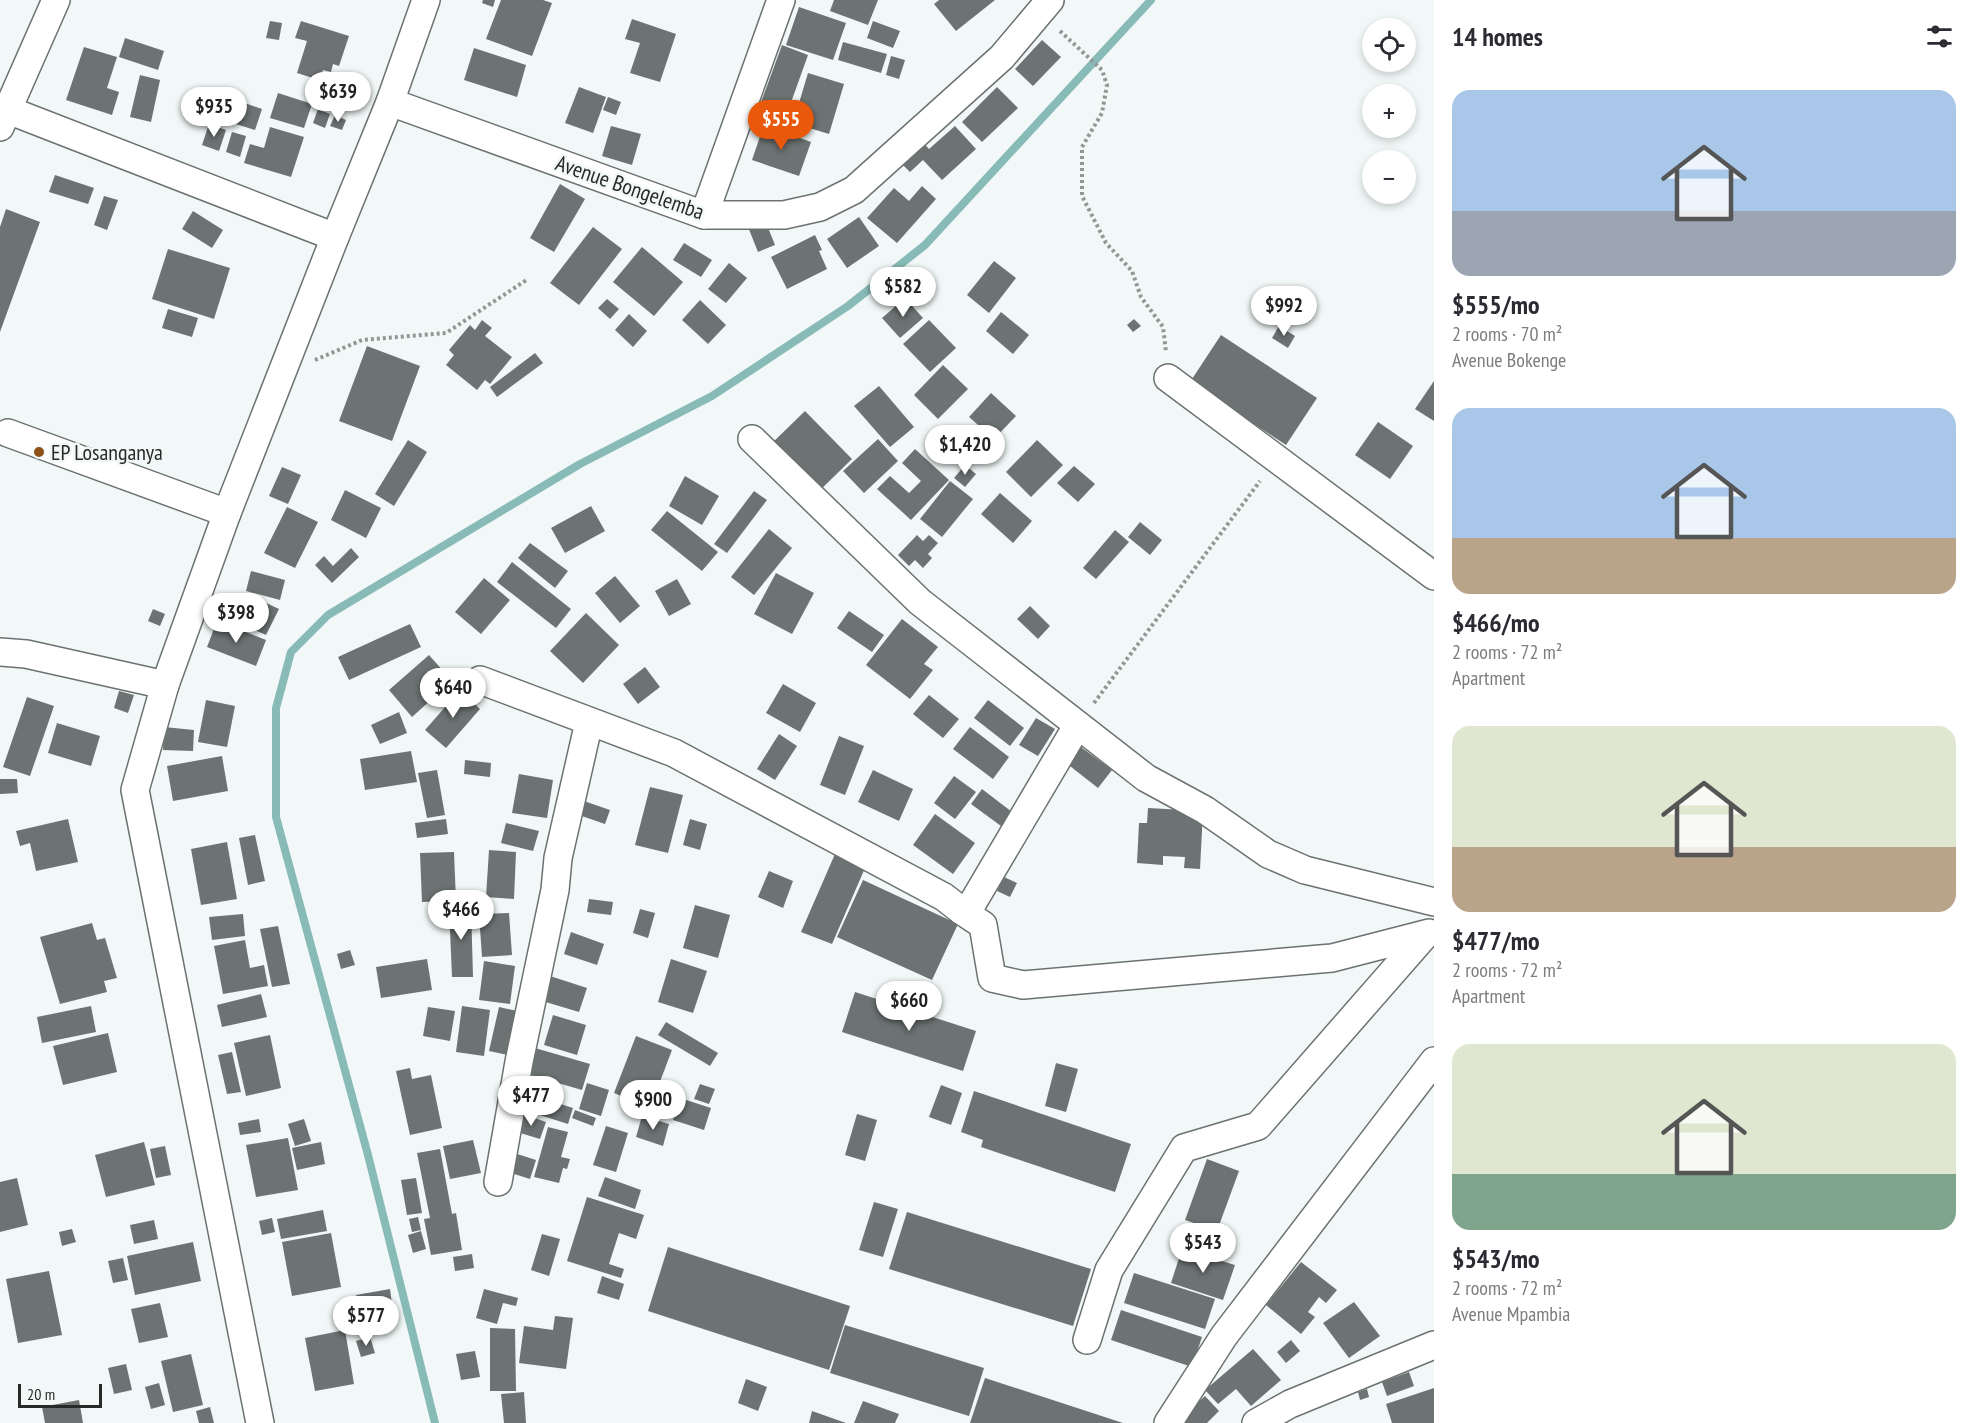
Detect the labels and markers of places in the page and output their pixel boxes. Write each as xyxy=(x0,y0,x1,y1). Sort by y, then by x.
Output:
pin: $639 xyxy=(302,72,374,123)
pin: $935 xyxy=(178,87,250,138)
pin: $555 xyxy=(745,100,817,151)
pin: $582 xyxy=(867,267,939,318)
pin: $992 xyxy=(1248,286,1320,337)
pin: $1,420 xyxy=(916,425,1014,476)
place label: EP Losanganya xyxy=(51,438,163,466)
marker: EP Losanganya xyxy=(32,445,46,459)
pin: $398 xyxy=(200,593,272,644)
pin: $640 xyxy=(417,668,489,719)
pin: $466 xyxy=(425,890,497,941)
pin: $660 xyxy=(873,981,945,1032)
pin: $477 xyxy=(495,1076,567,1127)
pin: $900 xyxy=(617,1080,689,1131)
pin: $543 xyxy=(1167,1223,1239,1274)
pin: $577 xyxy=(330,1296,402,1347)

